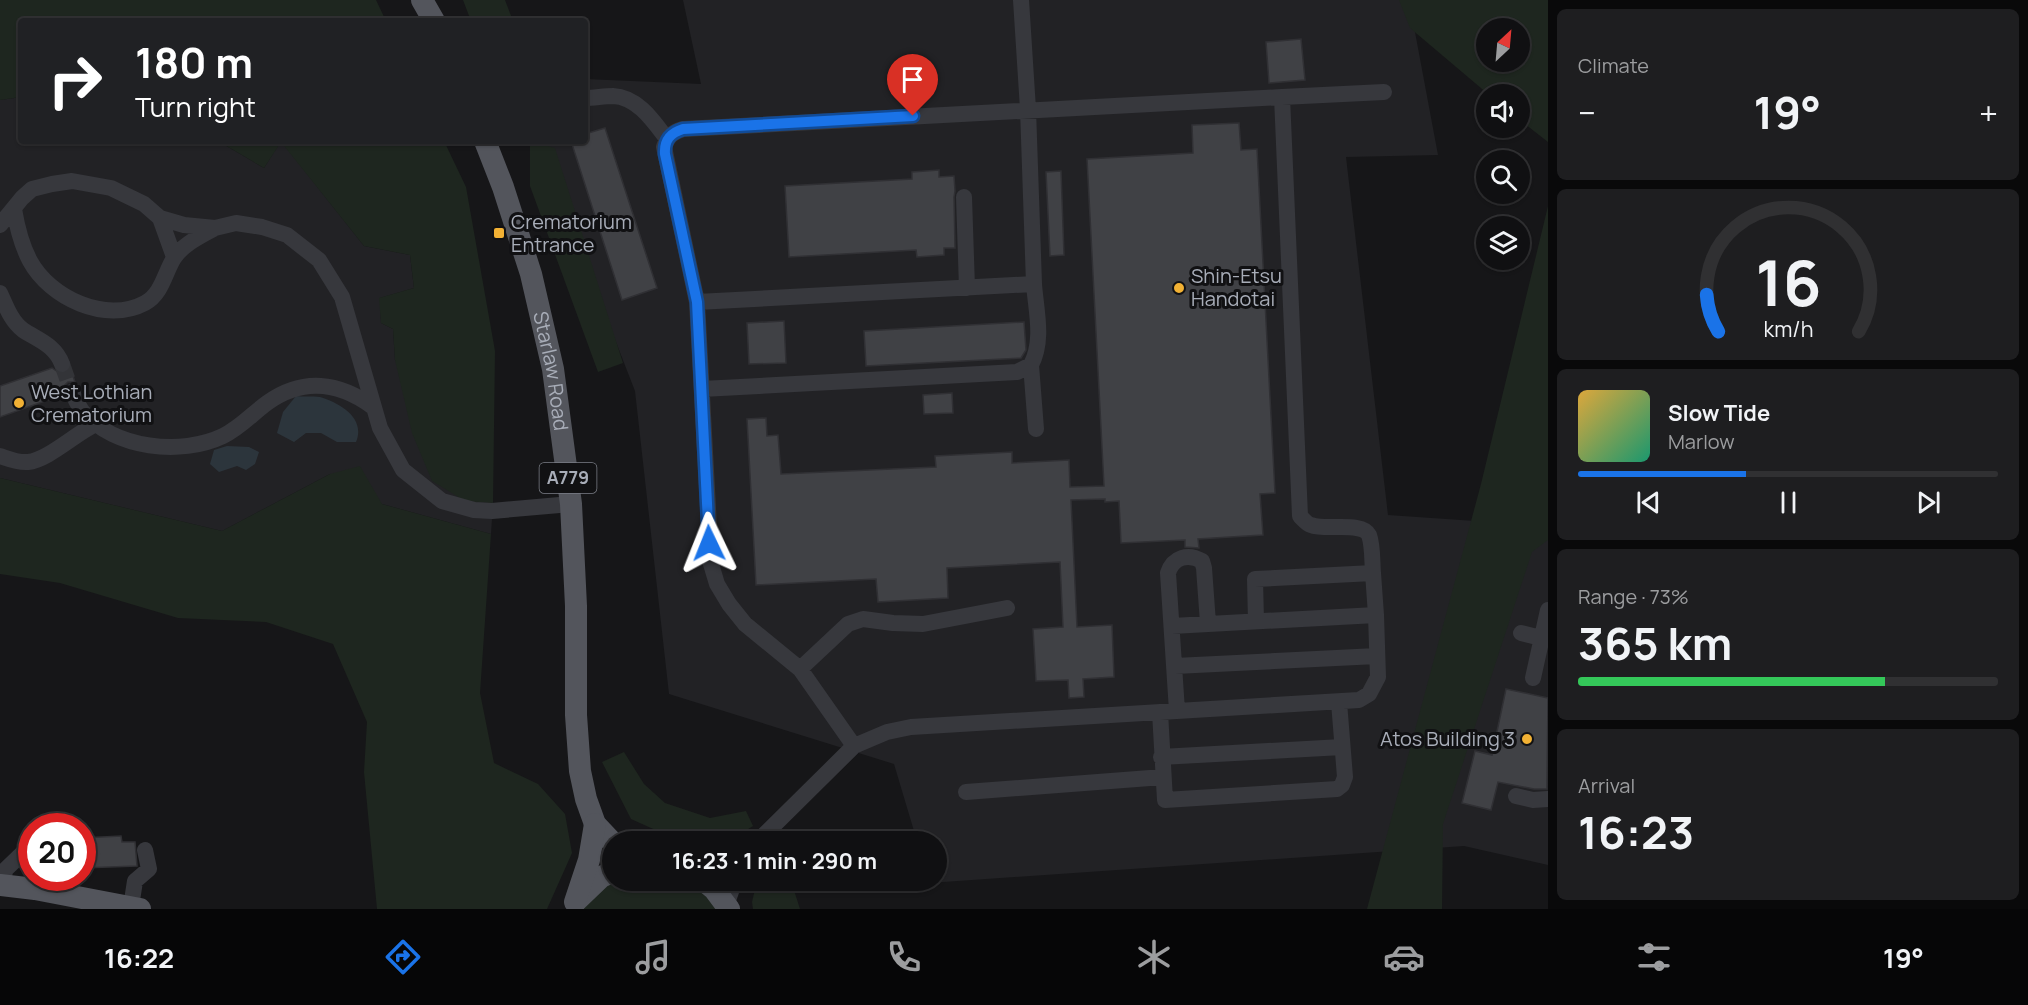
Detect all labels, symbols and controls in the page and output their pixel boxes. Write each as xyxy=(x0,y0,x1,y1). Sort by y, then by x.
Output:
north arrow xyxy=(1476,18,1530,72)
map controls xyxy=(1476,18,1530,270)
text: 180 m xyxy=(135,33,253,91)
icon: right xyxy=(36,42,114,120)
text: Climate xyxy=(1578,52,1649,79)
pin xyxy=(887,54,938,116)
icon: arrive xyxy=(896,63,929,96)
text: 19° xyxy=(1753,81,1821,143)
button: sound xyxy=(1476,84,1530,138)
text: Turn right xyxy=(135,88,256,125)
text: − xyxy=(1578,90,1596,135)
text: + xyxy=(1979,90,1998,135)
button: search xyxy=(1476,150,1530,204)
place label: Crematorium Entrance xyxy=(511,208,632,258)
button: layers xyxy=(1476,216,1530,270)
marker: Crematorium Entrance xyxy=(492,226,506,240)
text: 16 xyxy=(1755,239,1821,325)
place label: Shin-Etsu Handotai xyxy=(1191,262,1282,312)
marker: Shin-Etsu Handotai xyxy=(1172,281,1186,295)
street label: Starlaw Road xyxy=(527,309,575,432)
text: km/h xyxy=(1763,314,1813,343)
place label: West Lothian Crematorium xyxy=(31,378,152,428)
marker: West Lothian Crematorium xyxy=(12,396,26,410)
text: Slow Tide xyxy=(1668,398,1770,428)
text: Marlow xyxy=(1668,428,1735,455)
road number: A779 xyxy=(540,463,596,493)
icon: previous xyxy=(1632,486,1665,519)
icon: pause xyxy=(1772,486,1805,519)
icon: next xyxy=(1912,486,1945,519)
position arrow xyxy=(677,511,741,575)
text: Range · 73% xyxy=(1578,583,1689,610)
text: 365 km xyxy=(1578,612,1732,674)
place label: Atos Building 3 xyxy=(1380,725,1515,752)
marker: Atos Building 3 xyxy=(1520,732,1534,746)
text: Arrival xyxy=(1578,772,1635,799)
text: 16:23 xyxy=(1578,801,1694,863)
speed limit sign: 20 xyxy=(18,813,96,891)
text: 16:23 · 1 min · 290 m xyxy=(672,846,877,876)
icon: directions xyxy=(382,936,424,978)
icon: music xyxy=(632,936,674,978)
icon: phone xyxy=(883,936,925,978)
icon: climate xyxy=(1133,936,1175,978)
icon: car xyxy=(1383,936,1425,978)
icon: filters xyxy=(1633,936,1675,978)
text: 16:22 xyxy=(104,939,174,976)
text: 19° xyxy=(1883,939,1924,976)

